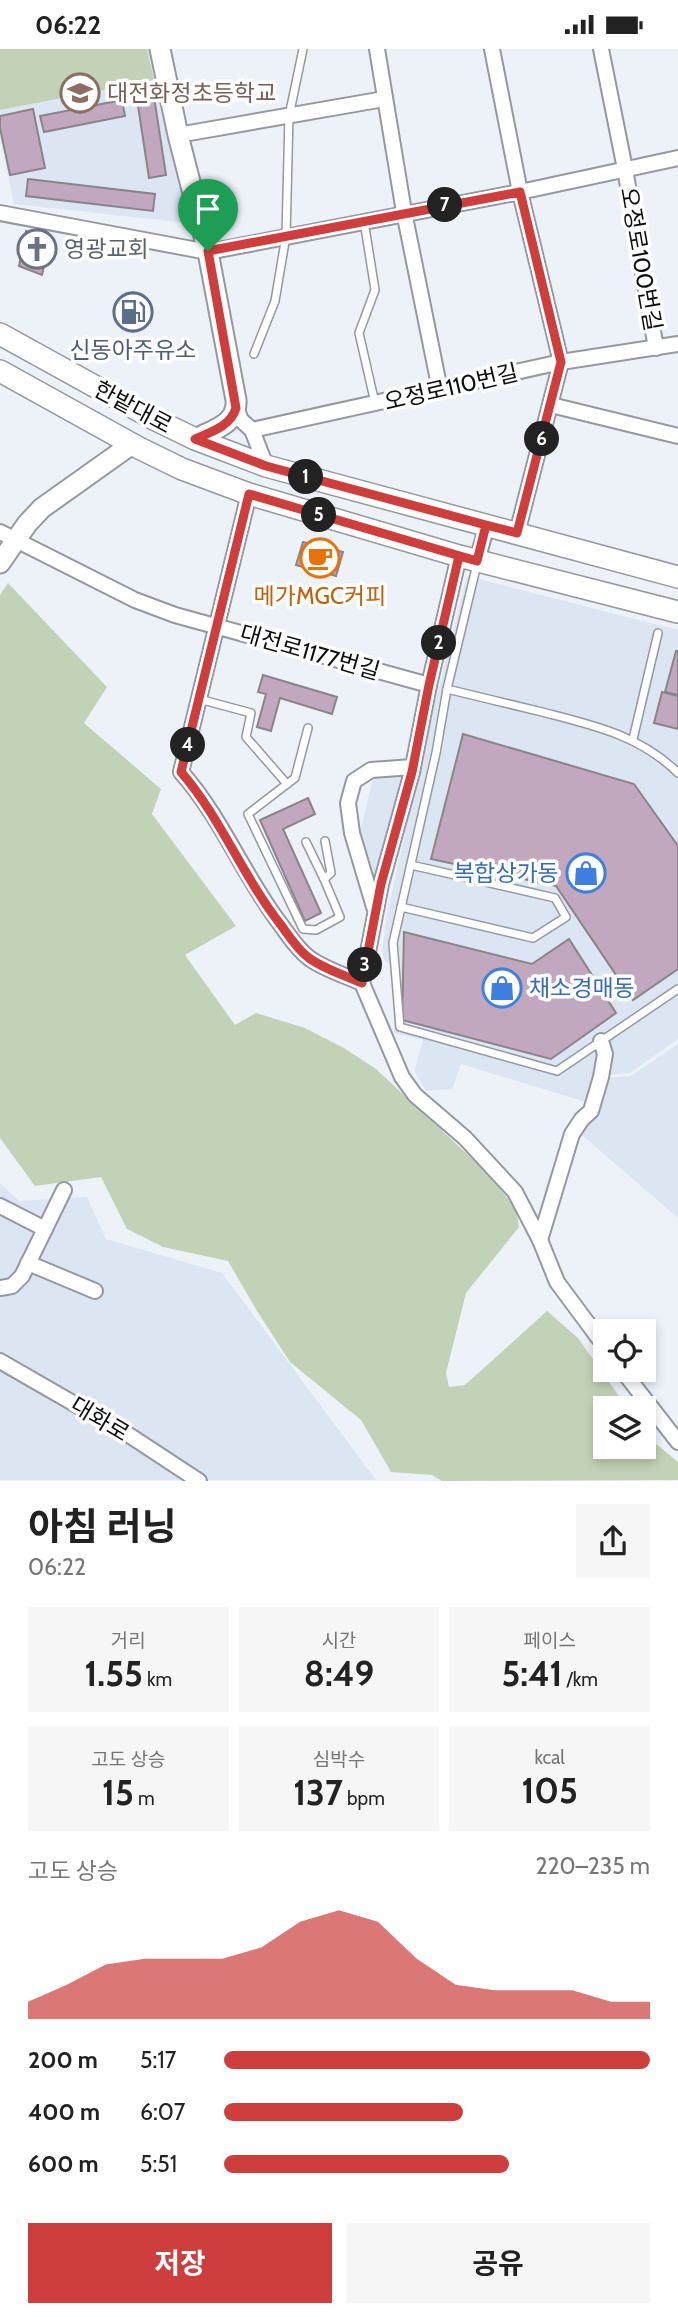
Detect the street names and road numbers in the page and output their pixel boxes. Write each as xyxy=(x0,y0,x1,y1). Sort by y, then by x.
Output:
street label: 오정로100번길 xyxy=(615,185,667,333)
street label: 오정로110번길 xyxy=(381,358,521,416)
street label: 한밭대로 xyxy=(89,375,177,439)
street label: 대전로1177번길 xyxy=(237,619,383,685)
street label: 대화로 xyxy=(66,1391,134,1447)

